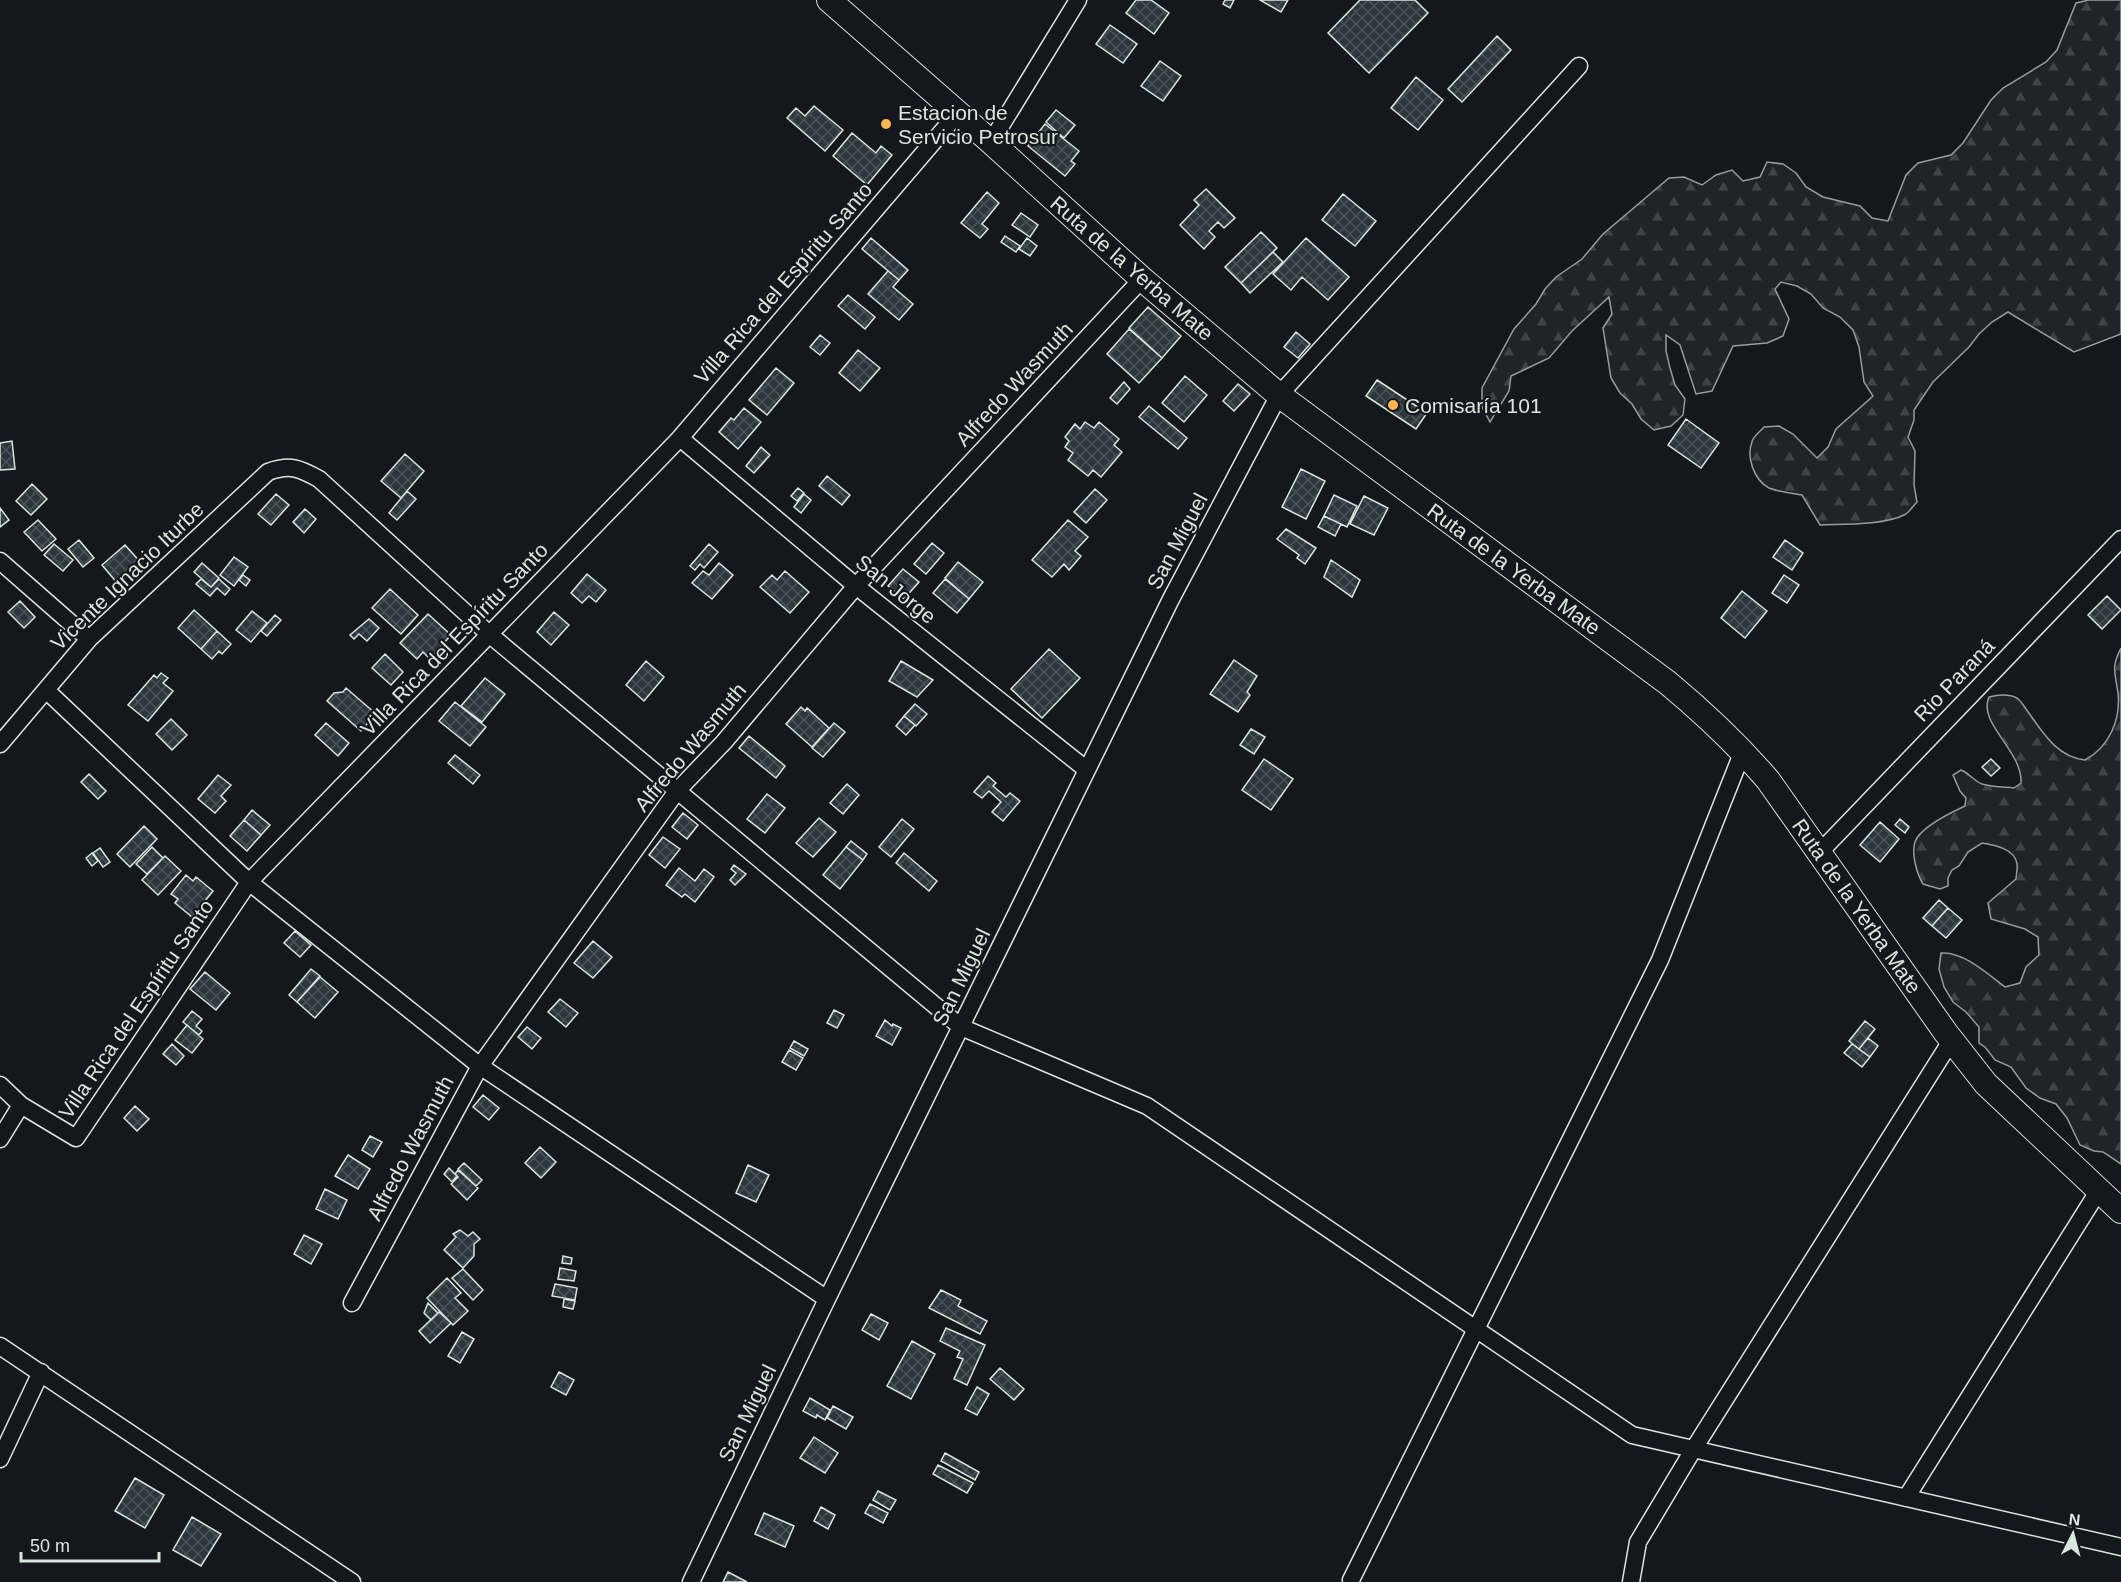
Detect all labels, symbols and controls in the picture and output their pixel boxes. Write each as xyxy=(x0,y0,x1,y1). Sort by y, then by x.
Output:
place label: Estacion de Servicio Petrosur xyxy=(898,101,1058,148)
marker: Estacion de Servicio Petrosur xyxy=(879,117,893,131)
street label: Villa Rica del Espíritu Santo xyxy=(689,178,877,388)
street label: Ruta de la Yerba Mate xyxy=(1046,191,1218,345)
street label: Alfredo Wasmuth xyxy=(951,318,1077,450)
place label: Comisaría 101 xyxy=(1405,394,1542,417)
marker: Comisaría 101 xyxy=(1386,398,1400,412)
street label: San Miguel xyxy=(1142,489,1212,593)
street label: Vicente Ignacio Iturbe xyxy=(46,497,208,655)
street label: Ruta de la Yerba Mate xyxy=(1423,499,1605,639)
street label: Villa Rica del Espíritu Santo xyxy=(356,538,552,740)
street label: San Jorge xyxy=(852,550,940,628)
street label: Rio Paraná xyxy=(1909,634,1999,726)
street label: Alfredo Wasmuth xyxy=(630,678,750,816)
street label: Ruta de la Yerba Mate xyxy=(1788,814,1926,998)
street label: Villa Rica del Espíritu Santo xyxy=(54,895,218,1123)
street label: San Miguel xyxy=(928,925,994,1029)
street label: Alfredo Wasmuth xyxy=(362,1072,458,1224)
street label: San Miguel xyxy=(714,1361,780,1465)
north arrow xyxy=(2043,1504,2103,1564)
text: N xyxy=(2068,1511,2081,1529)
scale bar xyxy=(21,1525,159,1563)
text: 50 m xyxy=(30,1536,70,1556)

